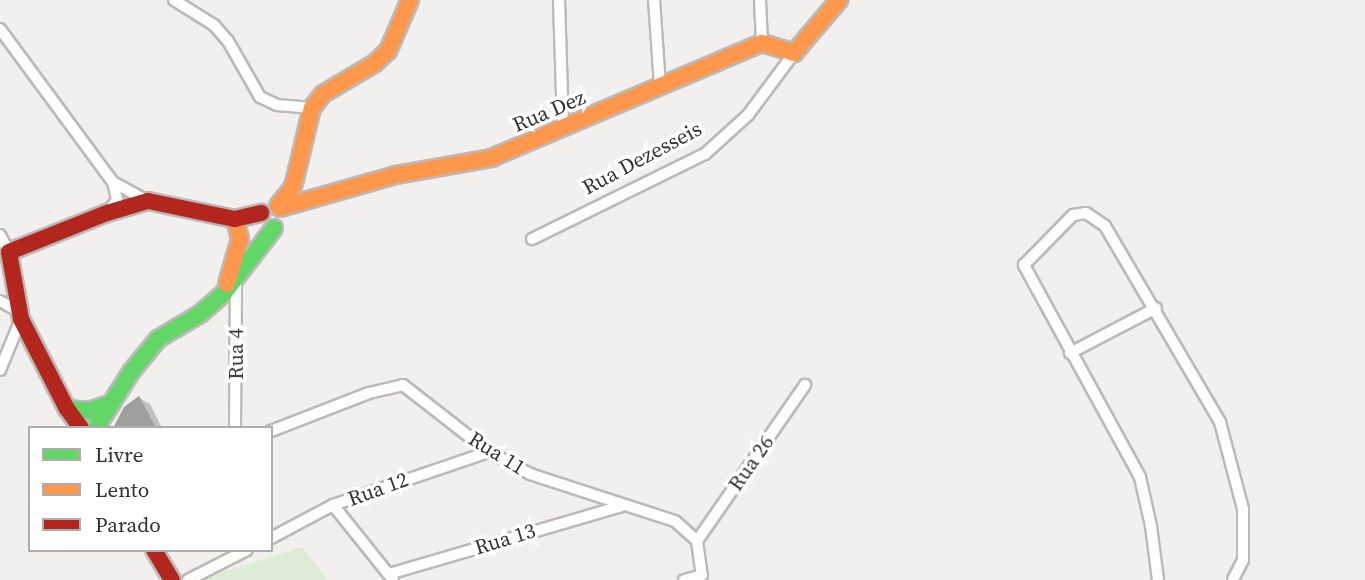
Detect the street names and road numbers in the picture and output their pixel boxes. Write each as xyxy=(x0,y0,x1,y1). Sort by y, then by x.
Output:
street label: Rua Dez xyxy=(509,84,589,138)
street label: Rua Dezesseis xyxy=(578,116,706,200)
street label: Rua 4 xyxy=(223,328,249,380)
street label: Rua 11 xyxy=(464,426,530,480)
street label: Rua 26 xyxy=(723,430,779,496)
street label: Rua 12 xyxy=(344,467,412,511)
street label: Rua 13 xyxy=(472,518,538,560)

